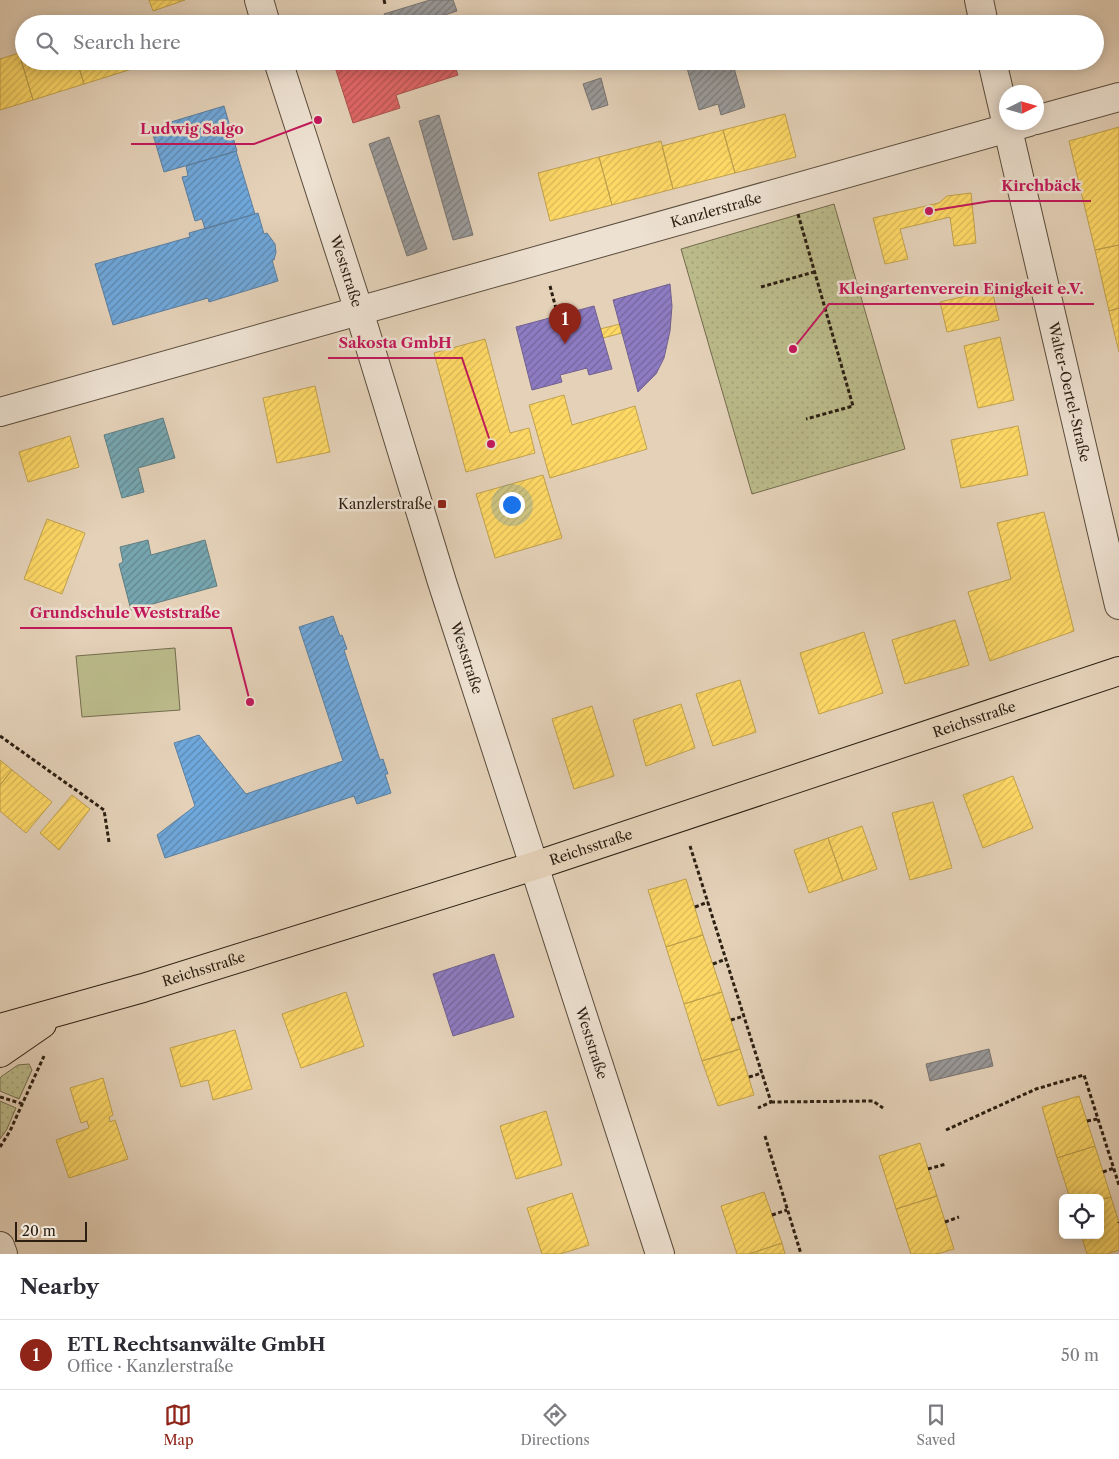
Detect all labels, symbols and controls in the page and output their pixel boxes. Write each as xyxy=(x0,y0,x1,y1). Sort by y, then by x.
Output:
search box xyxy=(15,15,1104,70)
icon: search xyxy=(33,29,61,57)
text: Search here xyxy=(73,31,181,54)
north arrow xyxy=(999,85,1044,130)
callout: Ludwig Salgo xyxy=(131,114,254,144)
text: Ludwig Salgo xyxy=(140,119,244,138)
callout: Kirchbäck xyxy=(991,171,1091,201)
text: Kirchbäck xyxy=(1001,176,1082,195)
street label: Kanzlerstraße xyxy=(668,189,764,232)
street label: Weststraße xyxy=(326,232,366,310)
callout: Kleingartenverein Einigkeit e.V. xyxy=(829,274,1094,304)
text: Kleingartenverein Einigkeit e.V. xyxy=(838,279,1084,298)
pin: 1 xyxy=(549,303,581,344)
street label: Walter-Oertel-Straße xyxy=(1044,319,1094,464)
callout: Sakosta GmbH xyxy=(328,328,462,358)
text: Sakosta GmbH xyxy=(338,333,452,352)
your location xyxy=(499,492,525,518)
place label: Kanzlerstraße xyxy=(338,495,432,513)
marker: Kanzlerstraße xyxy=(436,498,448,510)
callout: Grundschule Weststraße xyxy=(20,598,231,628)
text: Grundschule Weststraße xyxy=(30,603,220,622)
street label: Weststraße xyxy=(446,619,487,696)
street label: Reichsstraße xyxy=(930,697,1018,741)
street label: Reichsstraße xyxy=(547,825,635,869)
street label: Reichsstraße xyxy=(160,948,248,991)
street label: Weststraße xyxy=(571,1004,612,1082)
map controls xyxy=(1059,1194,1104,1239)
button: locate xyxy=(1059,1194,1104,1239)
scale bar xyxy=(15,1219,88,1242)
text: 20 m xyxy=(22,1222,56,1240)
text: Nearby xyxy=(20,1274,99,1299)
text: ETL Rechtsanwälte GmbH xyxy=(67,1333,326,1356)
text: 1 xyxy=(32,1345,40,1365)
text: 50 m xyxy=(1061,1345,1099,1365)
text: Office · Kanzlerstraße xyxy=(67,1356,233,1376)
tab: Map xyxy=(163,1401,194,1449)
tab: Directions xyxy=(520,1401,590,1449)
tab: Saved xyxy=(917,1401,955,1449)

